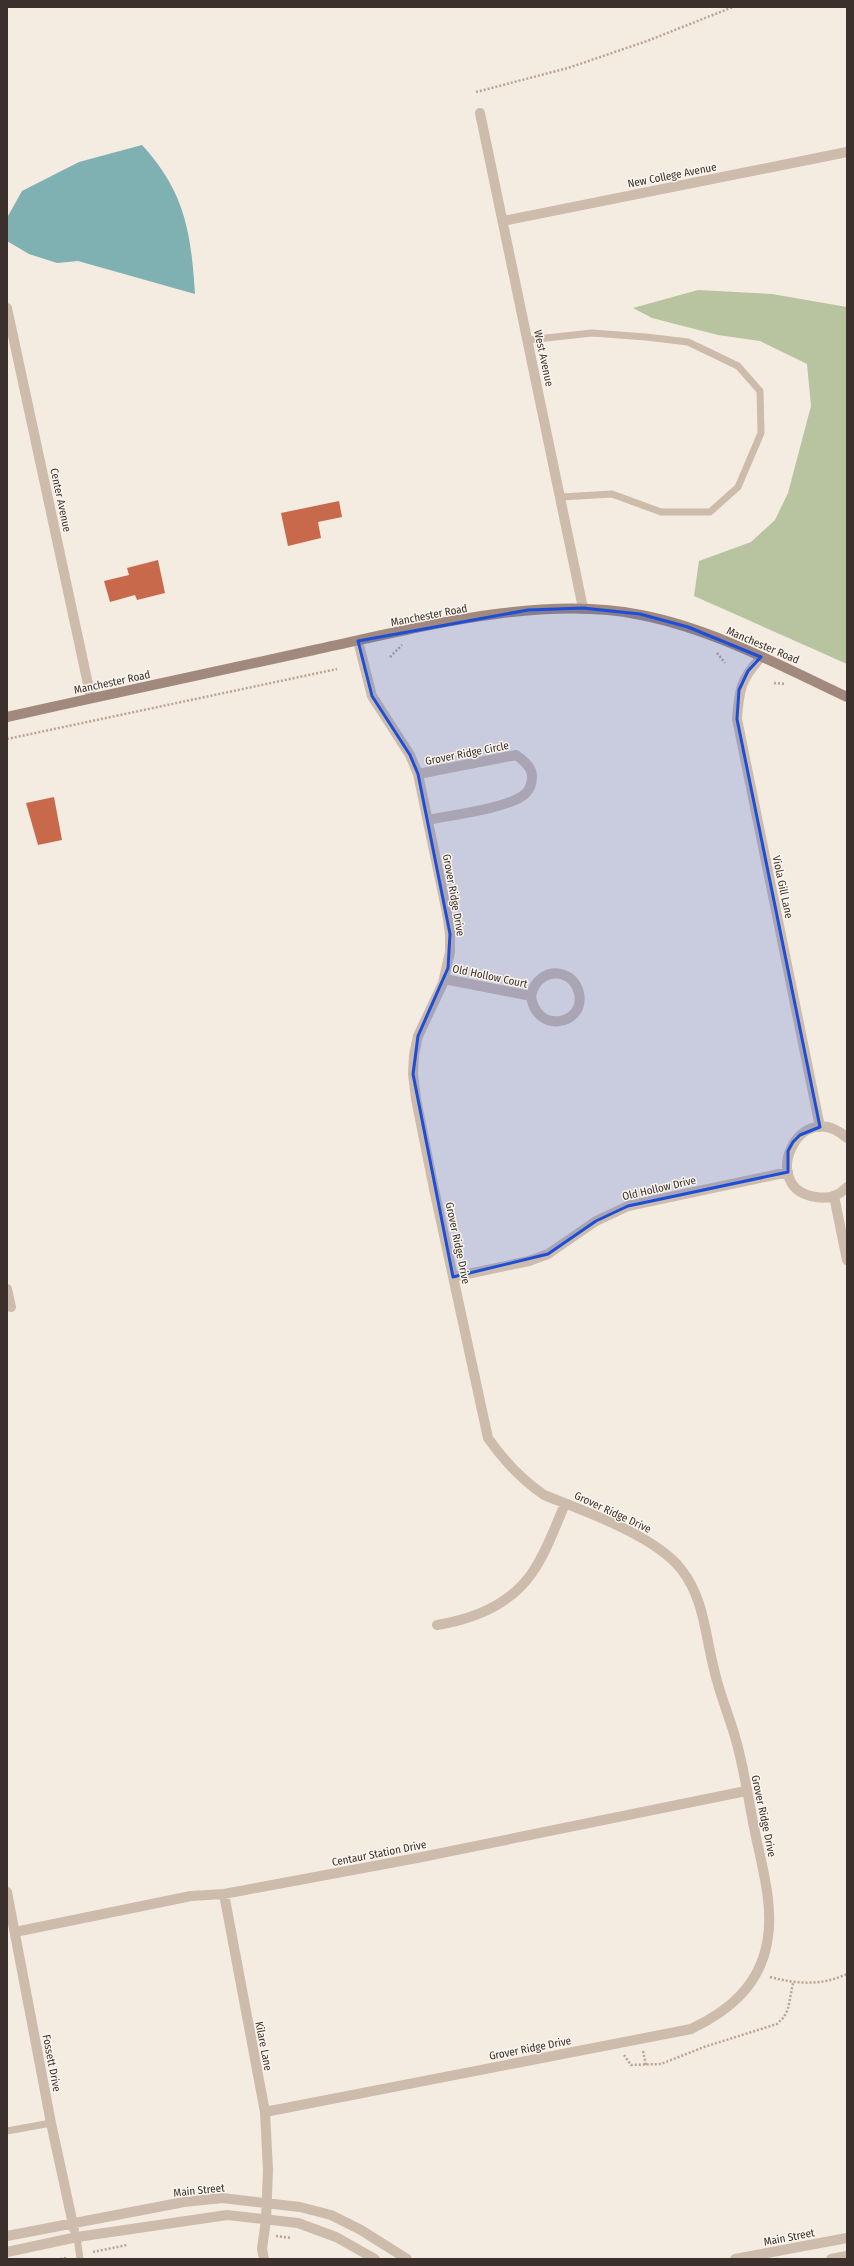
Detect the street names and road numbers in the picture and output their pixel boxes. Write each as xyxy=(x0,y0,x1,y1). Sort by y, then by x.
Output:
street label: New College Avenue xyxy=(627,160,718,190)
street label: West Avenue xyxy=(531,329,556,388)
street label: Center Avenue xyxy=(47,467,74,533)
street label: Manchester Road xyxy=(390,602,468,629)
street label: Manchester Road xyxy=(724,624,801,667)
street label: Manchester Road xyxy=(73,668,151,697)
street label: Grover Ridge Circle xyxy=(424,739,510,768)
street label: Grover Ridge Drive xyxy=(440,853,467,937)
street label: Viola Gill Lane xyxy=(770,855,796,920)
street label: Old Hollow Court xyxy=(451,962,529,991)
street label: Old Hollow Drive xyxy=(621,1174,697,1203)
street label: Grover Ridge Drive xyxy=(442,1201,473,1285)
street label: Grover Ridge Drive xyxy=(572,1489,653,1536)
street label: Grover Ridge Drive xyxy=(748,1774,779,1858)
street label: Centaur Station Drive xyxy=(331,1838,427,1869)
street label: Kilare Lane xyxy=(252,2020,275,2072)
street label: Fossett Drive xyxy=(40,2033,63,2093)
street label: Grover Ridge Drive xyxy=(488,2034,572,2063)
street label: Main Street xyxy=(173,2181,226,2200)
street label: Main Street xyxy=(763,2226,816,2249)

